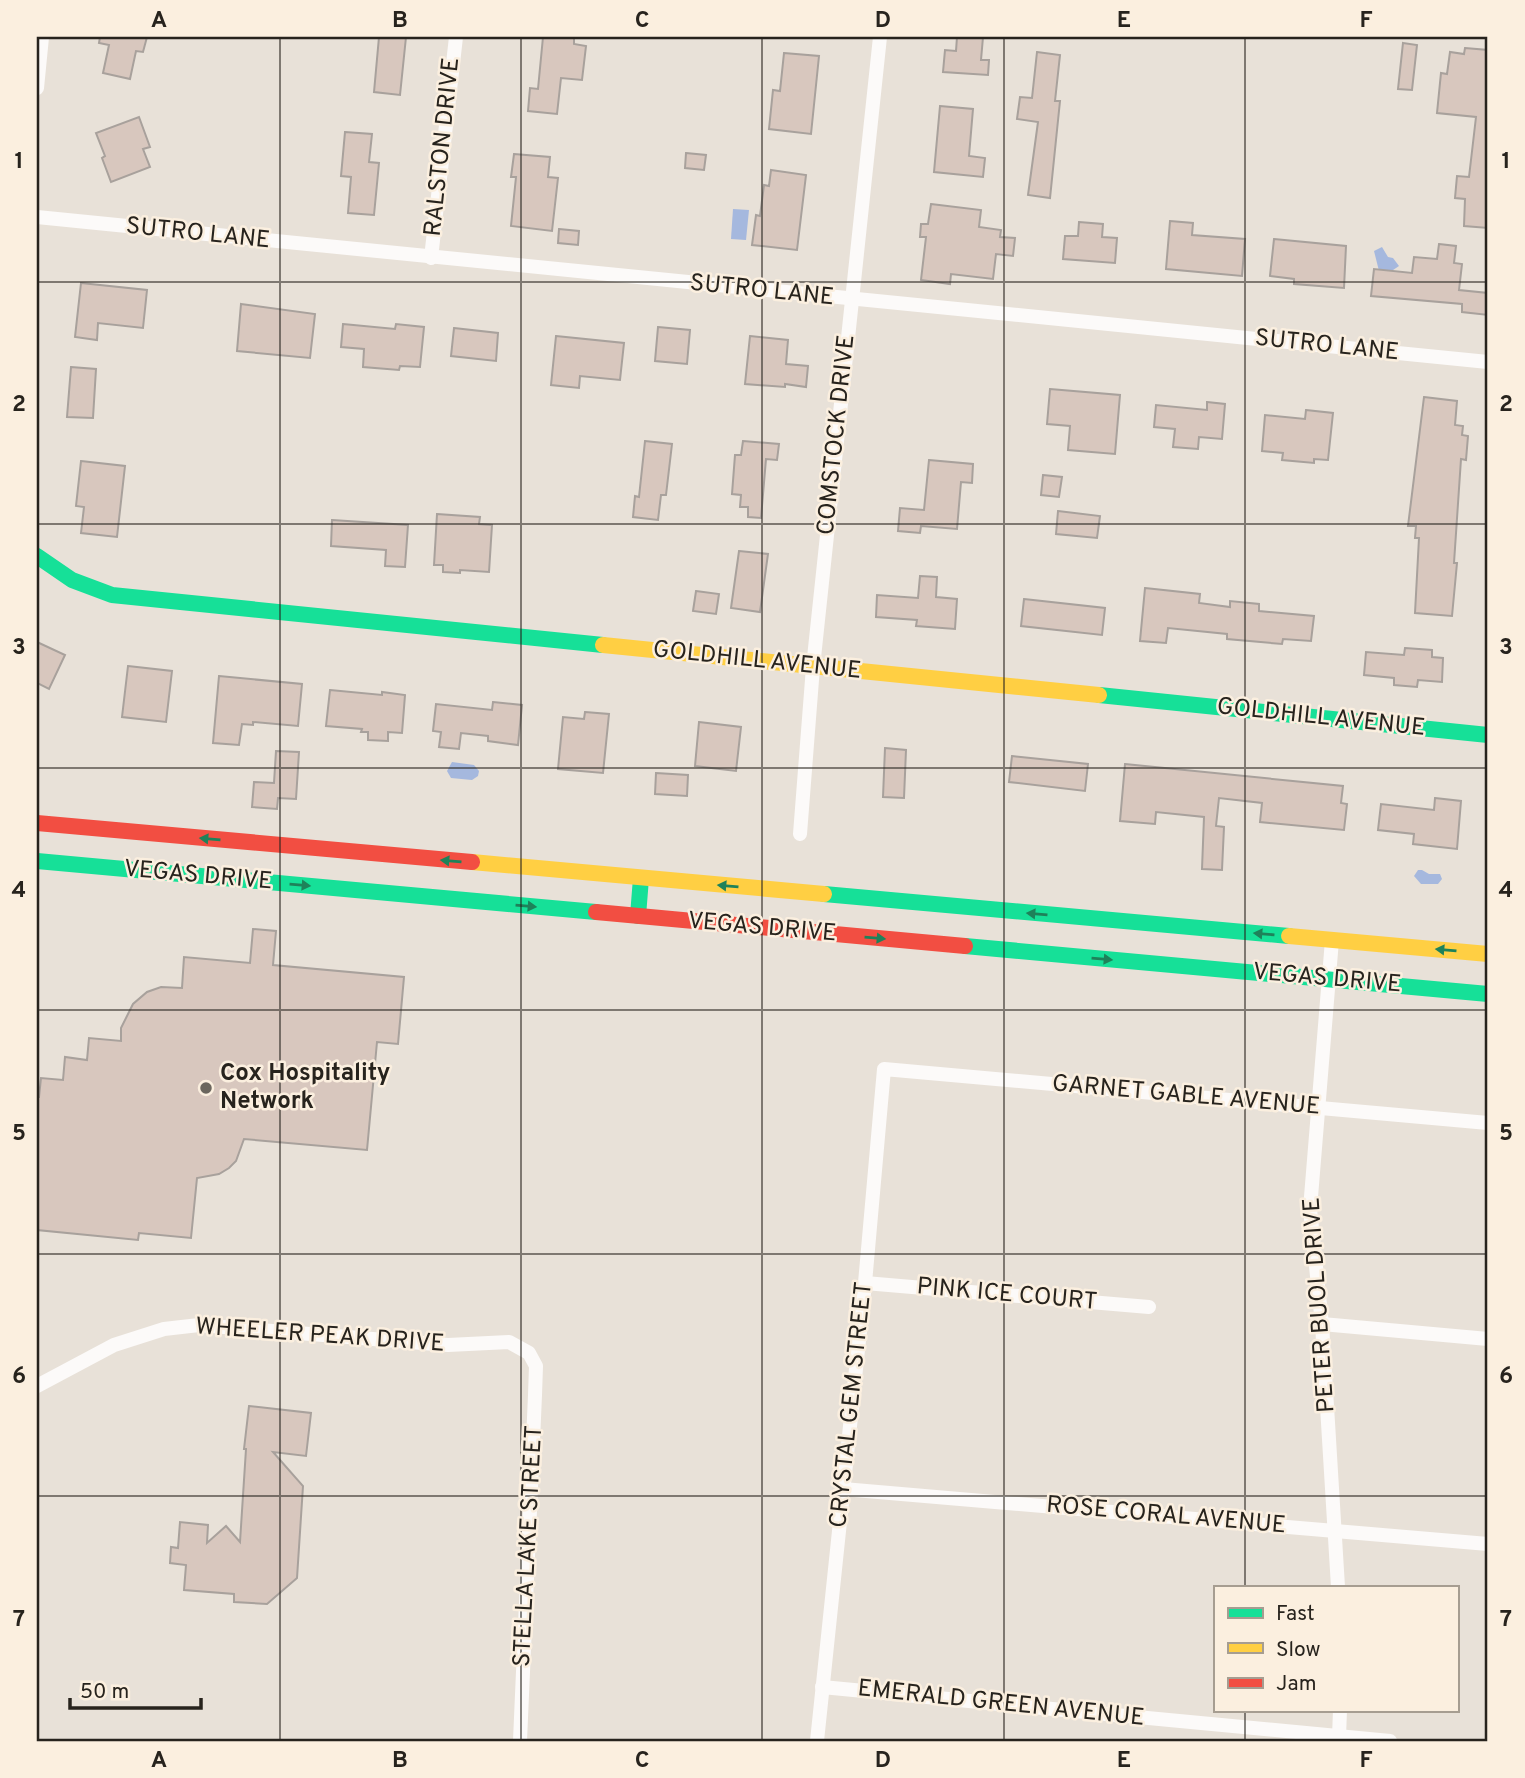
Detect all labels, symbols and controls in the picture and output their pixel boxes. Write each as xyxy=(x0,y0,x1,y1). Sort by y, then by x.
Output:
text: A xyxy=(151,7,167,36)
text: B xyxy=(392,7,408,36)
text: C xyxy=(635,7,649,36)
text: D xyxy=(875,7,891,36)
text: E xyxy=(1117,7,1131,36)
text: F xyxy=(1359,7,1373,36)
street label: RALSTON DRIVE xyxy=(419,56,467,238)
text: 1 xyxy=(14,148,24,177)
text: 1 xyxy=(1501,148,1511,177)
street label: SUTRO LANE xyxy=(124,212,272,256)
street label: SUTRO LANE xyxy=(688,269,836,313)
street label: SUTRO LANE xyxy=(1253,324,1401,368)
street label: COMSTOCK DRIVE xyxy=(812,333,862,537)
text: 2 xyxy=(12,391,26,420)
text: 2 xyxy=(1499,391,1513,420)
text: 3 xyxy=(12,634,26,663)
text: 3 xyxy=(1499,634,1513,663)
street label: GOLDHILL AVENUE xyxy=(651,635,863,687)
street label: GOLDHILL AVENUE xyxy=(1215,692,1427,744)
one-way arrow xyxy=(199,833,221,844)
street label: VEGAS DRIVE xyxy=(122,855,274,897)
one-way arrow xyxy=(440,855,462,866)
text: 4 xyxy=(12,877,26,906)
text: 4 xyxy=(1499,877,1513,906)
one-way arrow xyxy=(289,880,311,891)
one-way arrow xyxy=(716,880,738,891)
one-way arrow xyxy=(516,901,538,912)
street label: VEGAS DRIVE xyxy=(686,907,838,949)
one-way arrow xyxy=(1026,908,1048,919)
one-way arrow xyxy=(1252,928,1274,939)
one-way arrow xyxy=(864,933,886,944)
one-way arrow xyxy=(1435,945,1457,956)
one-way arrow xyxy=(1091,954,1113,965)
street label: VEGAS DRIVE xyxy=(1251,958,1403,1000)
place label: Cox Hospitality Network xyxy=(220,1059,390,1117)
street label: GARNET GABLE AVENUE xyxy=(1051,1069,1321,1123)
marker: Cox Hospitality Network xyxy=(198,1080,214,1096)
text: 5 xyxy=(12,1120,26,1149)
text: 5 xyxy=(1499,1120,1513,1149)
street label: PETER BUOL DRIVE xyxy=(1298,1196,1342,1414)
street label: PINK ICE COURT xyxy=(916,1272,1098,1318)
street label: CRYSTAL GEM STREET xyxy=(824,1280,880,1530)
street label: WHEELER PEAK DRIVE xyxy=(194,1312,446,1360)
text: 6 xyxy=(12,1363,26,1392)
text: 6 xyxy=(1499,1363,1513,1392)
street label: STELLA LAKE STREET xyxy=(508,1424,550,1668)
street label: ROSE CORAL AVENUE xyxy=(1045,1491,1287,1541)
legend xyxy=(1214,1586,1458,1712)
text: Fast xyxy=(1276,1601,1315,1628)
text: 7 xyxy=(13,1606,25,1635)
text: 7 xyxy=(1500,1606,1512,1635)
text: Slow xyxy=(1276,1637,1321,1664)
scale bar xyxy=(70,1666,201,1710)
text: Jam xyxy=(1276,1671,1317,1698)
street label: EMERALD GREEN AVENUE xyxy=(856,1674,1146,1734)
text: 50 m xyxy=(80,1679,129,1706)
text: A xyxy=(151,1747,167,1776)
text: B xyxy=(392,1747,408,1776)
text: C xyxy=(635,1747,649,1776)
text: D xyxy=(875,1747,891,1776)
text: E xyxy=(1117,1747,1131,1776)
text: F xyxy=(1359,1747,1373,1776)

